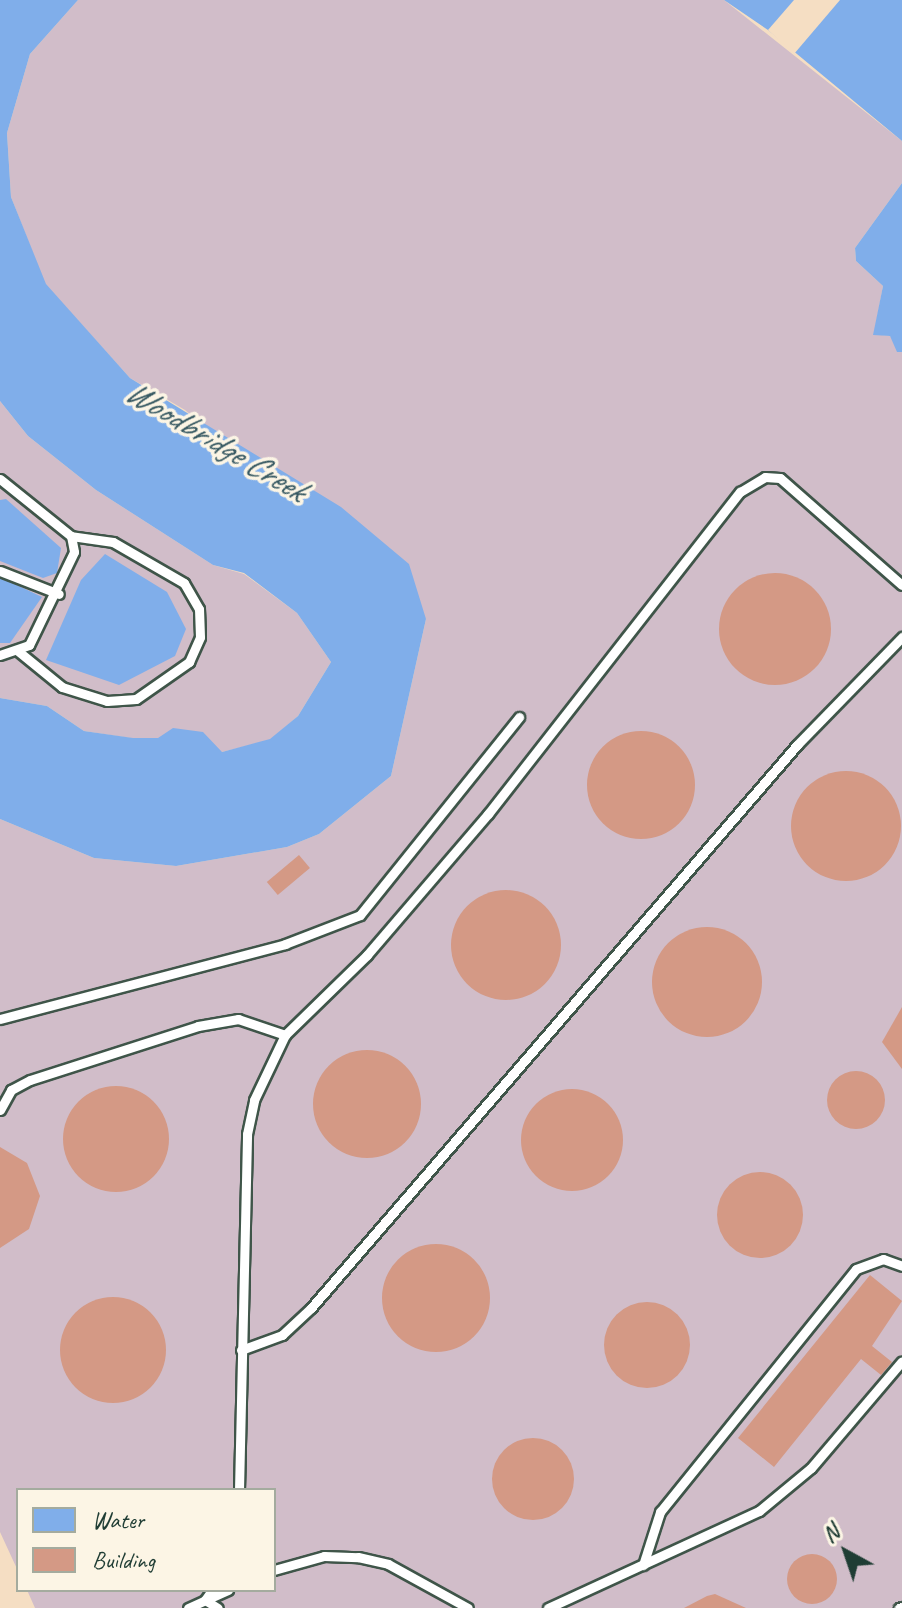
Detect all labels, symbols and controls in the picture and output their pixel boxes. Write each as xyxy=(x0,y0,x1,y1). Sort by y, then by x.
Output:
water label: Woodbridge Creek xyxy=(119,370,313,510)
legend xyxy=(16,1488,276,1592)
text: Water xyxy=(92,1505,144,1535)
north arrow xyxy=(806,1512,886,1592)
text: N xyxy=(816,1519,845,1549)
text: Building xyxy=(92,1545,155,1575)

